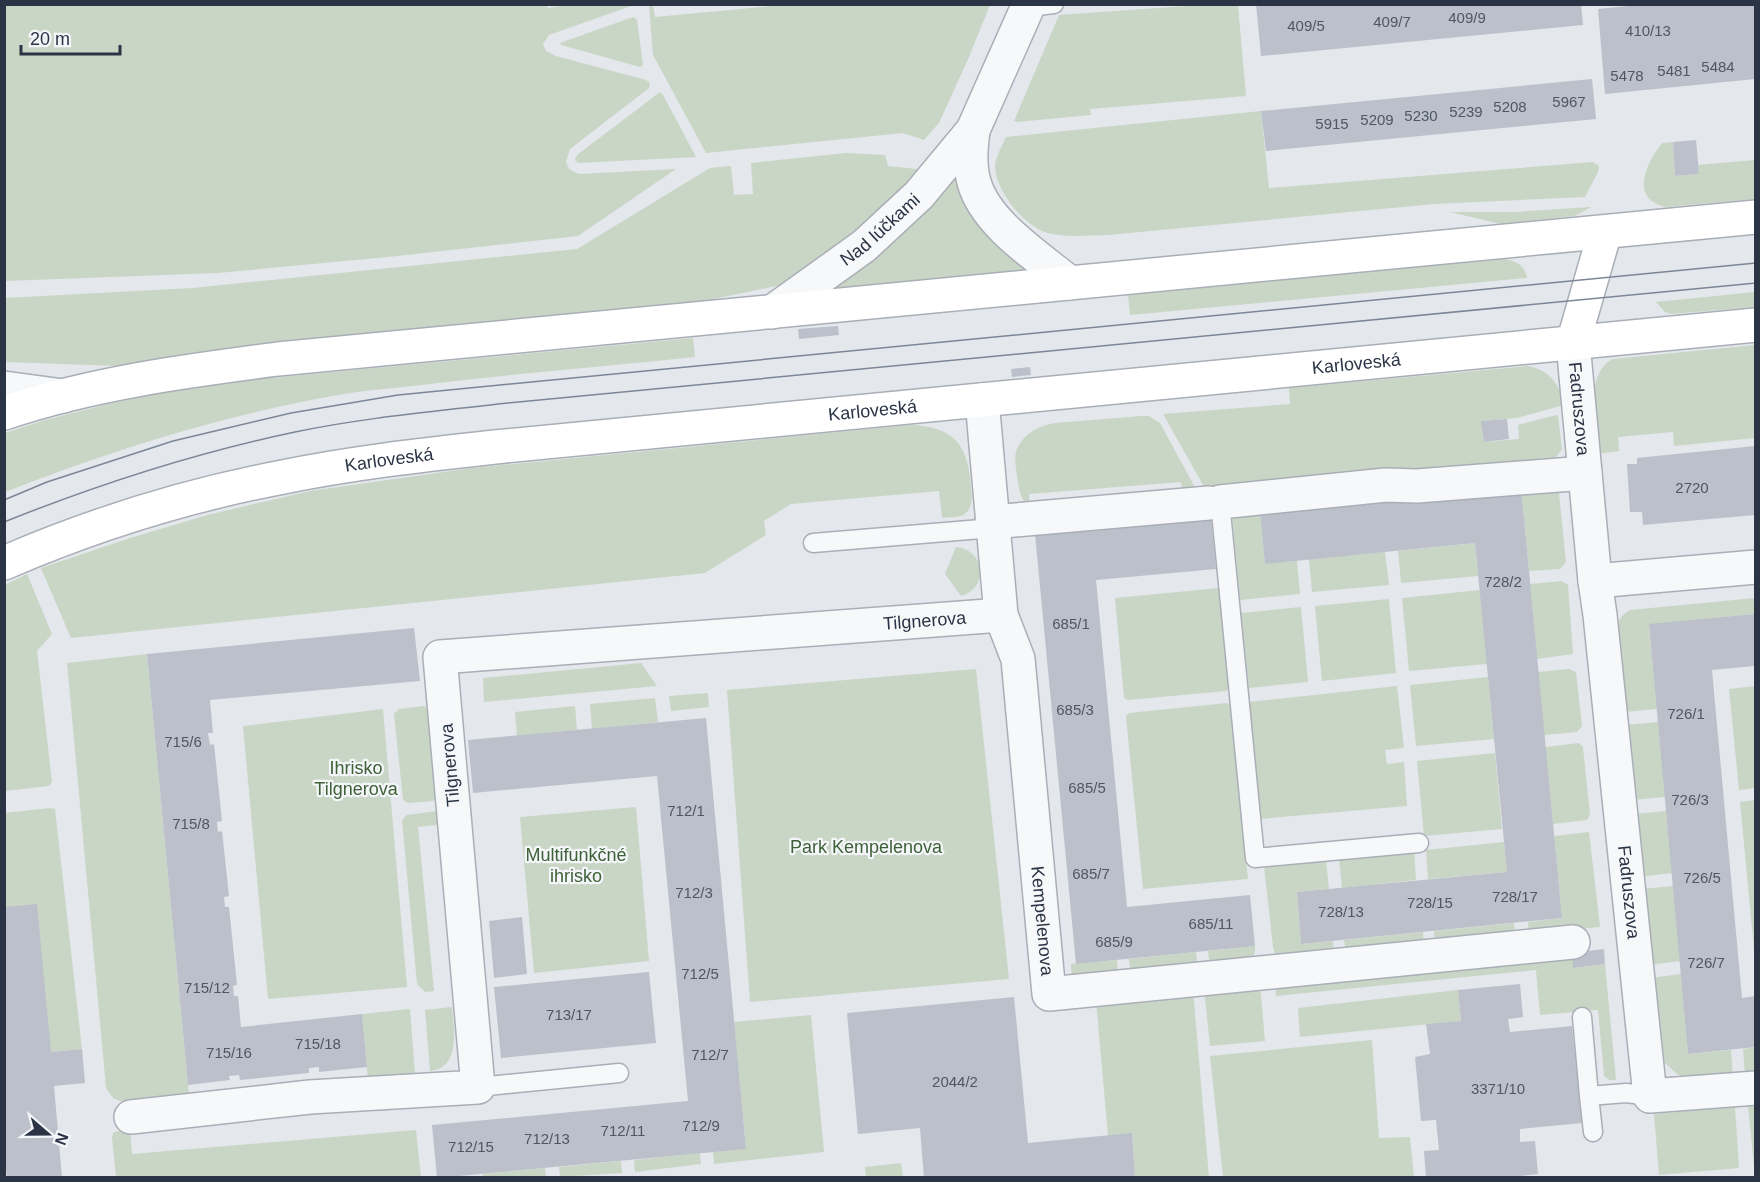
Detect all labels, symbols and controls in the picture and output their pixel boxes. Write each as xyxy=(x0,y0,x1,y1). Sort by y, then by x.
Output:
house number: 409/9 xyxy=(1448,9,1486,26)
house number: 409/7 xyxy=(1373,13,1411,30)
house number: 409/5 xyxy=(1287,17,1325,34)
scale bar xyxy=(21,18,120,56)
house number: 410/13 xyxy=(1625,22,1671,39)
text: 20 m xyxy=(30,29,70,49)
house number: 5484 xyxy=(1701,58,1735,75)
house number: 5481 xyxy=(1657,62,1691,79)
house number: 5478 xyxy=(1610,67,1644,84)
house number: 5967 xyxy=(1552,93,1586,110)
house number: 5208 xyxy=(1493,98,1527,115)
house number: 5239 xyxy=(1449,103,1483,120)
house number: 5230 xyxy=(1404,107,1438,124)
house number: 5209 xyxy=(1360,111,1394,128)
house number: 5915 xyxy=(1315,115,1349,132)
street label: Nad lúčkami xyxy=(836,189,924,270)
street label: Karloveská xyxy=(1311,349,1403,378)
street label: Fadruszova xyxy=(1565,361,1593,457)
street label: Karloveská xyxy=(827,396,919,425)
street label: Karloveská xyxy=(343,444,435,476)
house number: 2720 xyxy=(1675,479,1709,496)
house number: 728/2 xyxy=(1484,573,1522,590)
street label: Tilgnerova xyxy=(882,608,968,634)
house number: 685/1 xyxy=(1052,615,1090,632)
house number: 685/3 xyxy=(1056,701,1094,718)
house number: 726/1 xyxy=(1667,705,1705,722)
street label: Tilgnerova xyxy=(436,722,464,807)
house number: 715/6 xyxy=(164,733,202,750)
park label: Ihrisko Tilgnerova xyxy=(314,758,399,799)
house number: 685/5 xyxy=(1068,779,1106,796)
house number: 726/3 xyxy=(1671,791,1709,808)
house number: 712/1 xyxy=(667,802,705,819)
house number: 715/8 xyxy=(172,815,210,832)
park label: Park Kempelenova xyxy=(790,837,943,857)
street label: Fadruszova xyxy=(1614,844,1644,941)
park label: Multifunkčné ihrisko xyxy=(525,845,627,886)
street label: Kempelenova xyxy=(1027,865,1057,978)
house number: 685/7 xyxy=(1072,865,1110,882)
house number: 726/5 xyxy=(1683,869,1721,886)
house number: 712/3 xyxy=(675,884,713,901)
house number: 728/17 xyxy=(1492,888,1538,905)
house number: 728/15 xyxy=(1407,894,1453,911)
house number: 728/13 xyxy=(1318,903,1364,920)
house number: 685/11 xyxy=(1189,915,1233,932)
house number: 685/9 xyxy=(1095,933,1133,950)
house number: 726/7 xyxy=(1687,954,1725,971)
house number: 712/5 xyxy=(681,965,719,982)
house number: 715/12 xyxy=(184,979,230,996)
house number: 713/17 xyxy=(546,1006,592,1023)
house number: 715/18 xyxy=(295,1035,341,1052)
house number: 715/16 xyxy=(206,1044,252,1061)
house number: 712/7 xyxy=(691,1046,729,1063)
house number: 2044/2 xyxy=(932,1073,978,1090)
house number: 3371/10 xyxy=(1471,1080,1525,1097)
north arrow xyxy=(18,1104,78,1164)
house number: 712/9 xyxy=(682,1117,720,1134)
house number: 712/11 xyxy=(601,1122,645,1139)
house number: 712/13 xyxy=(524,1130,570,1147)
text: N xyxy=(52,1131,72,1147)
house number: 712/15 xyxy=(448,1138,494,1155)

